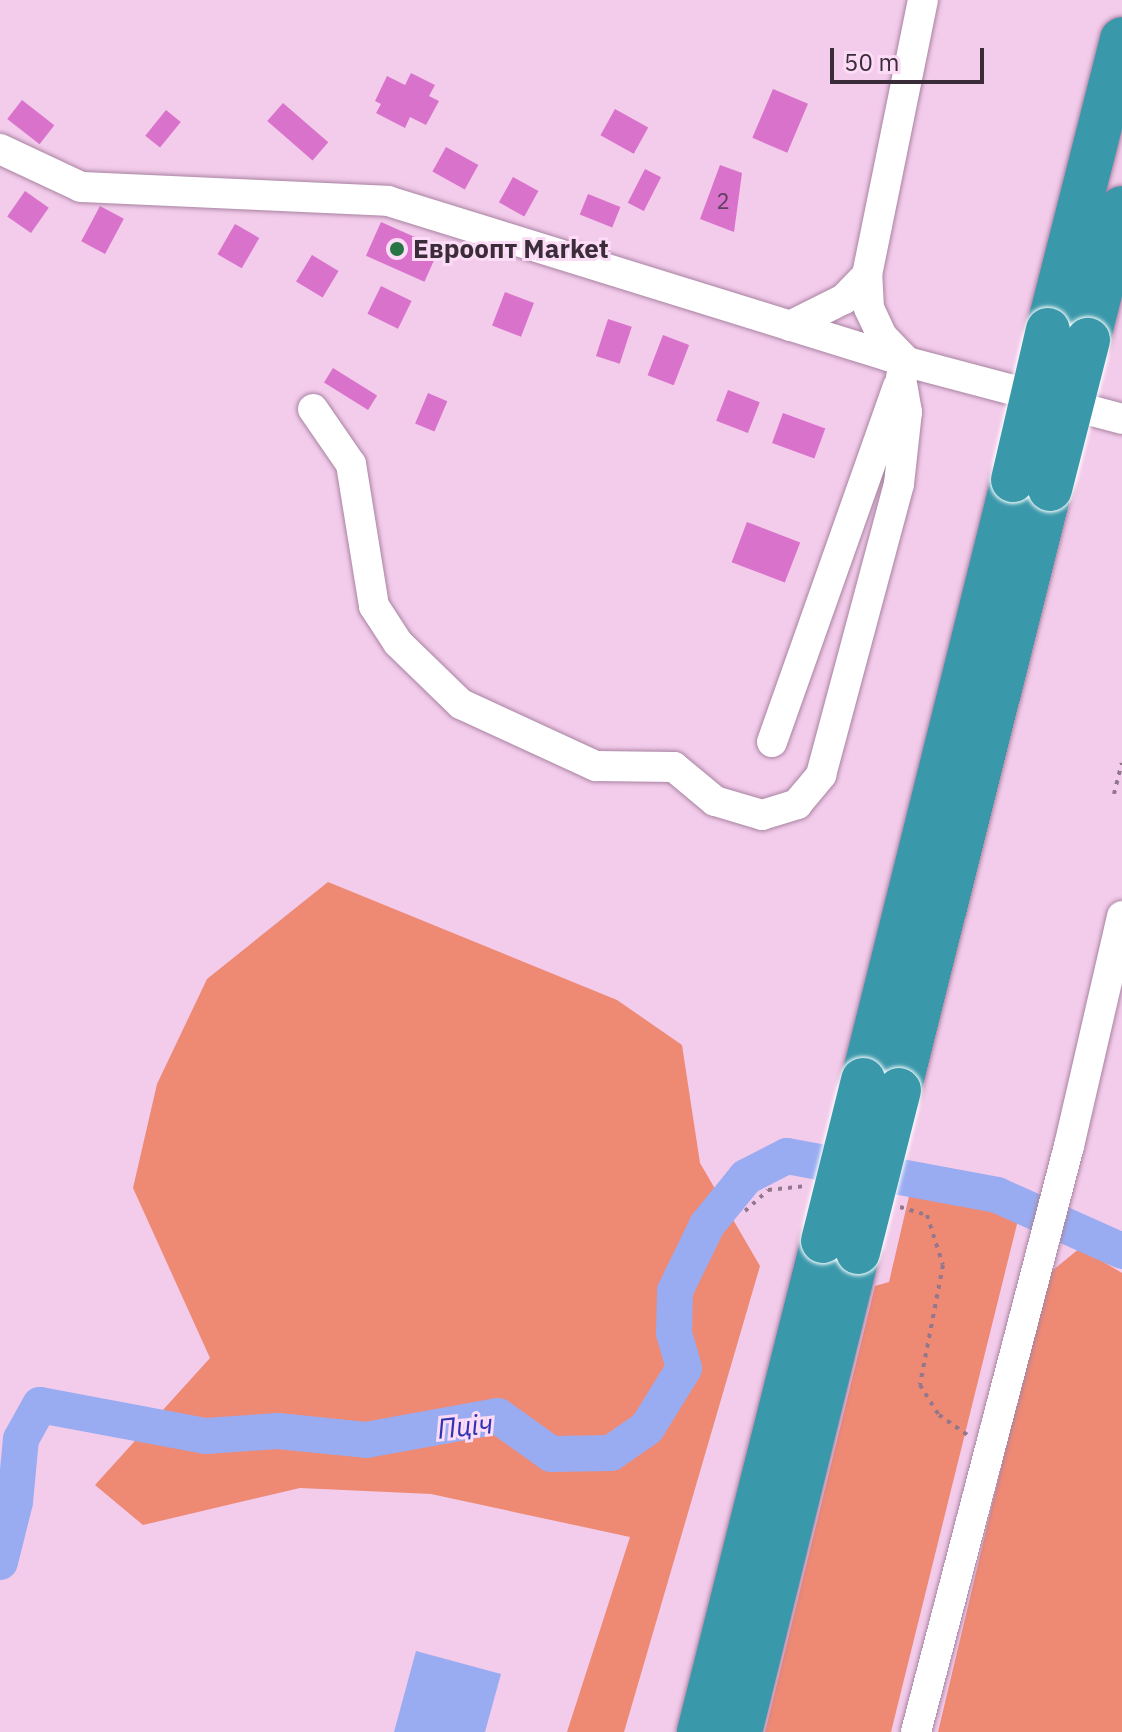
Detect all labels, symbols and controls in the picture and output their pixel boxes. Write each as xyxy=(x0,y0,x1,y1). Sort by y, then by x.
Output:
scale bar xyxy=(834,32,988,82)
text: 50 m xyxy=(844,46,899,78)
house number: 2 xyxy=(716,188,730,214)
place label: Евроопт Market xyxy=(413,233,609,265)
marker: Евроопт Market xyxy=(388,240,406,258)
water label: Пціч xyxy=(435,1406,495,1446)

